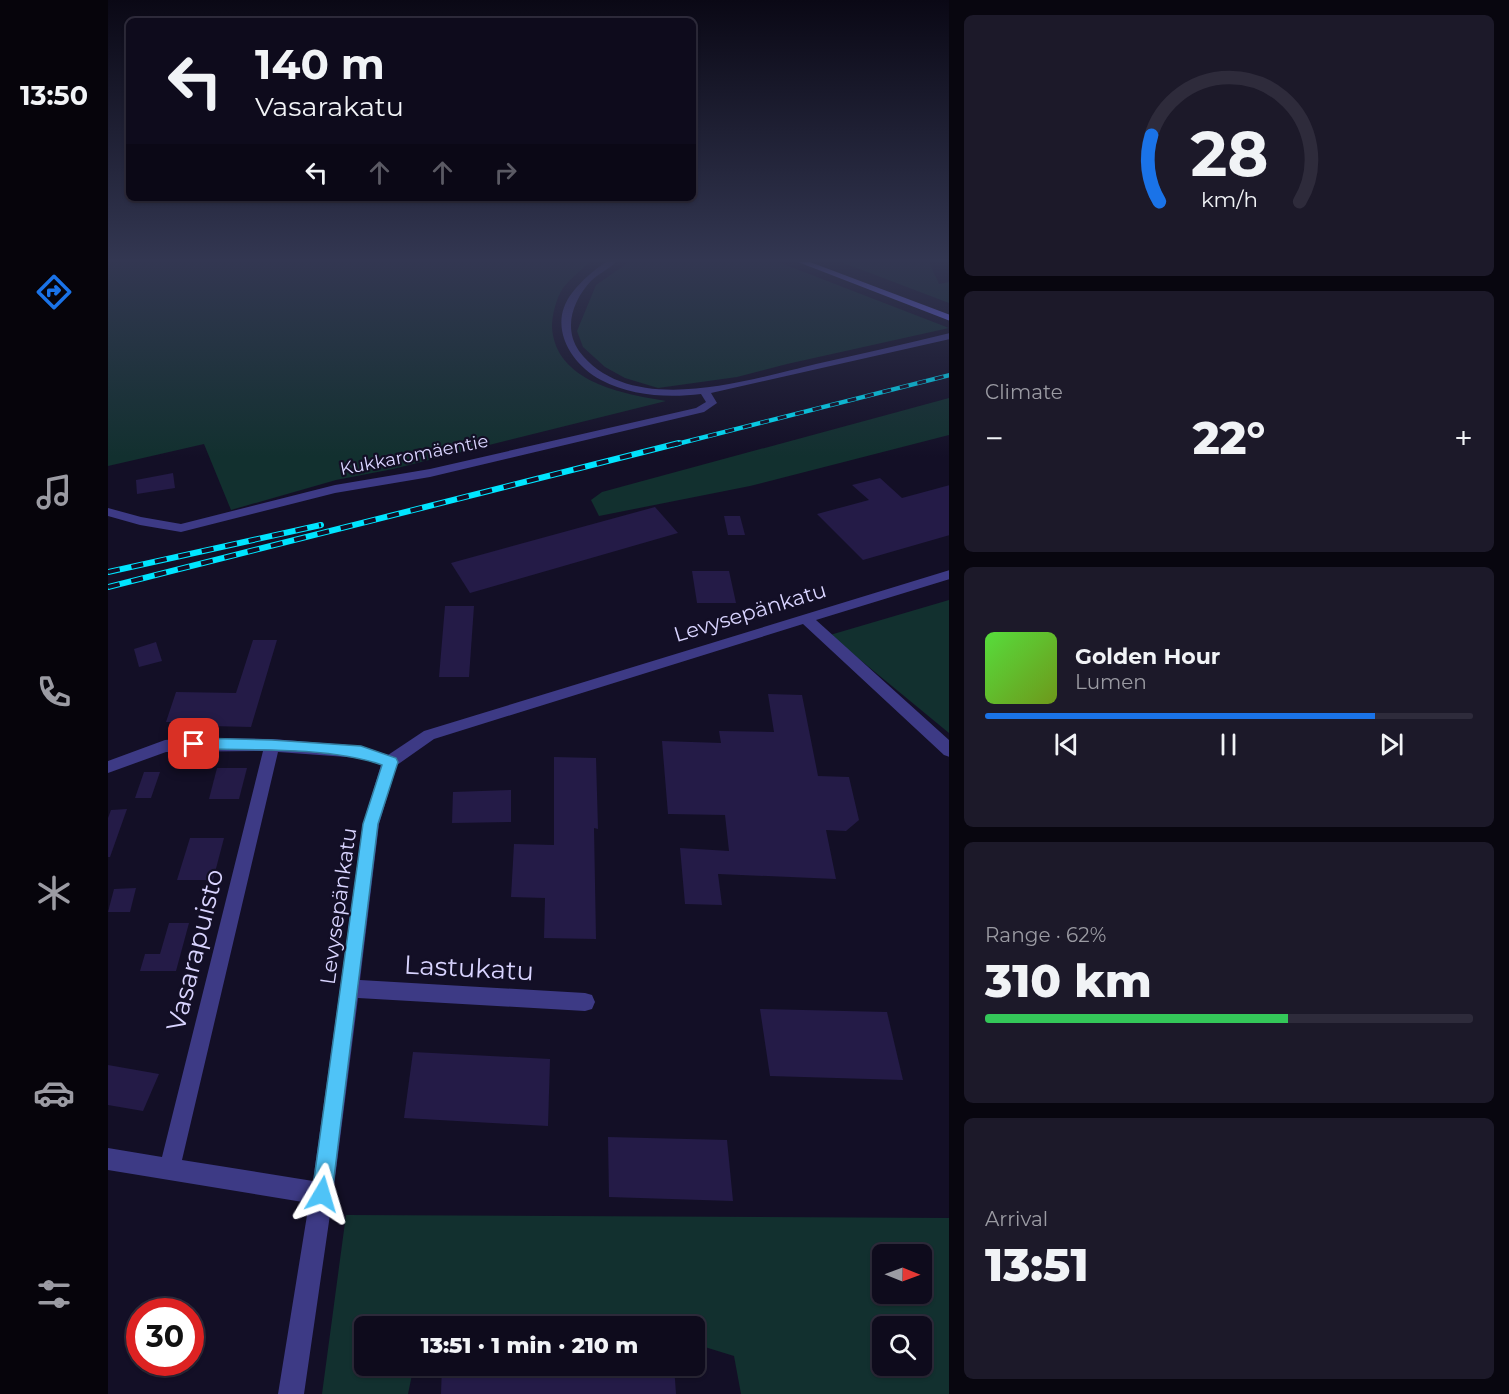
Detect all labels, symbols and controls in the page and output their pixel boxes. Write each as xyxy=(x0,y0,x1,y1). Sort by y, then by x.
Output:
text: 140 m xyxy=(255,38,385,90)
icon: left xyxy=(156,42,234,120)
text: 13:50 xyxy=(20,79,88,112)
text: Vasarakatu xyxy=(255,90,404,123)
text: 28 xyxy=(1190,117,1268,193)
icon: left xyxy=(300,156,333,189)
icon: ahead xyxy=(363,156,396,189)
icon: ahead xyxy=(426,156,459,189)
icon: right xyxy=(489,156,522,189)
text: km/h xyxy=(1200,187,1258,213)
icon: directions xyxy=(33,271,75,313)
text: Climate xyxy=(985,380,1063,404)
text: 22° xyxy=(1193,410,1265,465)
text: − xyxy=(985,418,1004,458)
text: + xyxy=(1454,418,1473,458)
street label: Kukkaromäentie xyxy=(338,430,490,480)
icon: music xyxy=(33,471,75,513)
street label: Levysepänkatu xyxy=(671,577,829,647)
text: Golden Hour xyxy=(1075,643,1220,670)
text: Lumen xyxy=(1075,670,1147,694)
icon: phone xyxy=(33,671,75,713)
pin xyxy=(168,718,219,769)
icon: arrive xyxy=(177,727,210,760)
icon: previous xyxy=(1050,728,1083,761)
icon: pause xyxy=(1212,728,1245,761)
icon: next xyxy=(1375,728,1408,761)
street label: Levysepänkatu xyxy=(315,826,361,986)
street label: Vasarapuisto xyxy=(159,866,231,1034)
icon: climate xyxy=(33,872,75,914)
text: Range · 62% xyxy=(985,923,1106,947)
street label: Lastukatu xyxy=(403,949,535,987)
text: 310 km xyxy=(985,953,1152,1008)
icon: car xyxy=(33,1072,75,1114)
position arrow xyxy=(290,1162,354,1226)
text: Arrival xyxy=(985,1207,1048,1231)
text: 13:51 xyxy=(985,1237,1089,1292)
north arrow xyxy=(872,1244,932,1304)
map controls xyxy=(872,1244,932,1376)
icon: filters xyxy=(33,1273,75,1315)
speed limit sign: 30 xyxy=(126,1298,204,1376)
button: search xyxy=(872,1316,932,1376)
text: 13:51 · 1 min · 210 m xyxy=(421,1332,638,1359)

